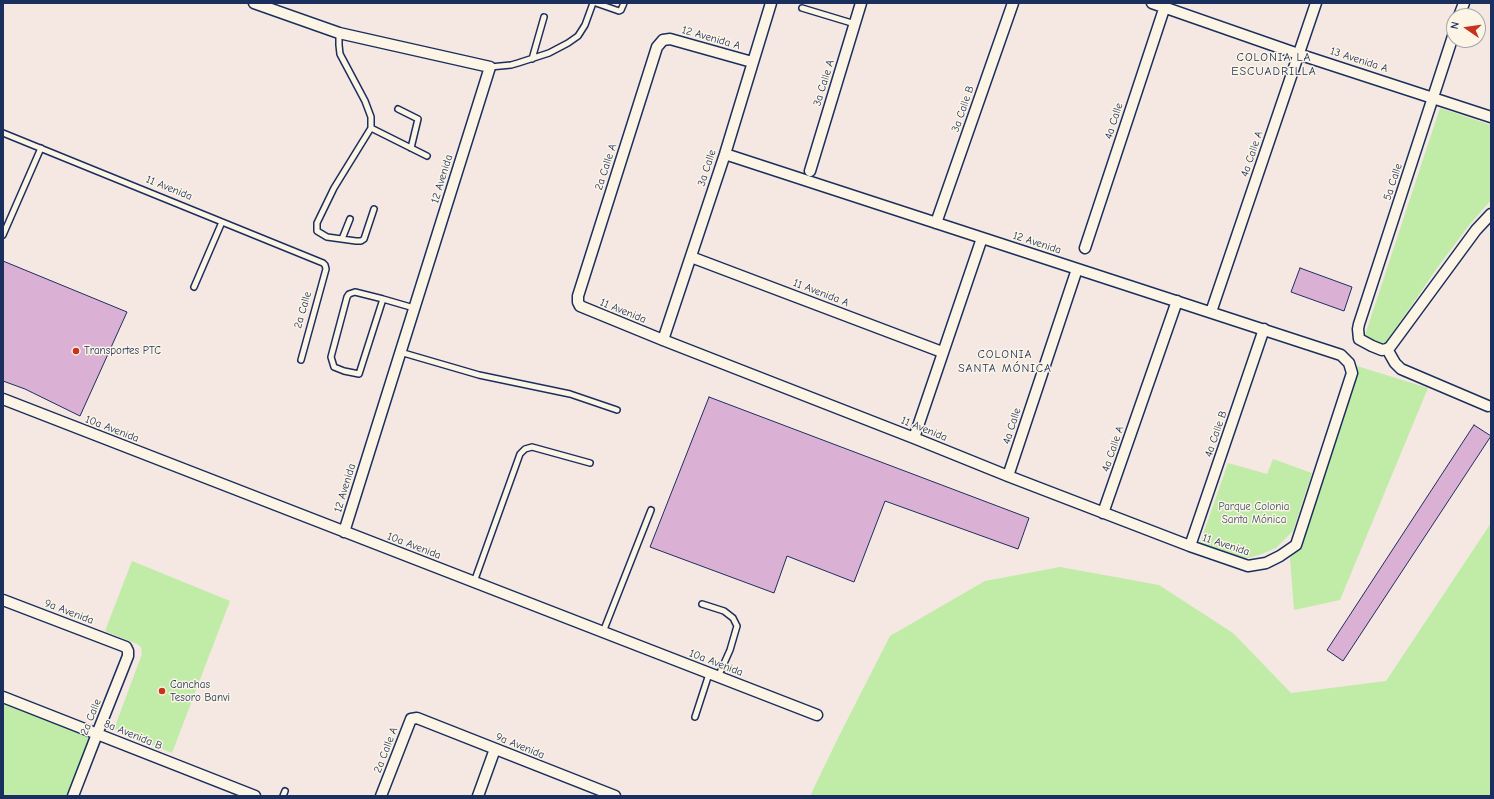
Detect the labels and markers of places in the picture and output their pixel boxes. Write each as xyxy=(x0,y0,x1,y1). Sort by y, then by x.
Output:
place label: Transportes PTC xyxy=(84,344,161,358)
marker: Transportes PTC xyxy=(71,346,81,356)
place label: Canchas Tesoro Banvi xyxy=(170,678,230,704)
marker: Canchas Tesoro Banvi xyxy=(157,686,167,696)

